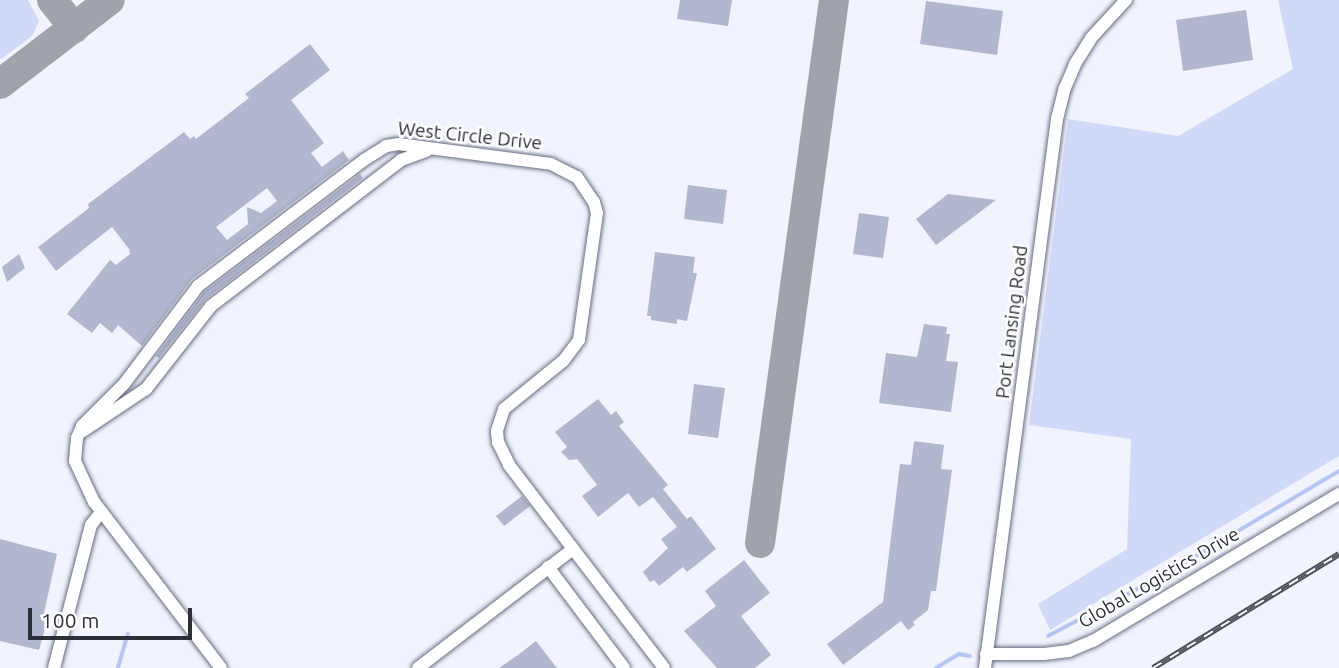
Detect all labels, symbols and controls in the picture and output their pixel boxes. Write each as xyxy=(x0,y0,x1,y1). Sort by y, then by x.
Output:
street label: West Circle Drive xyxy=(397,117,543,155)
street label: Port Lansing Road xyxy=(991,244,1033,400)
street label: Global Logistics Drive xyxy=(1075,523,1243,633)
scale bar xyxy=(32,594,196,638)
text: 100 m xyxy=(41,608,99,632)

